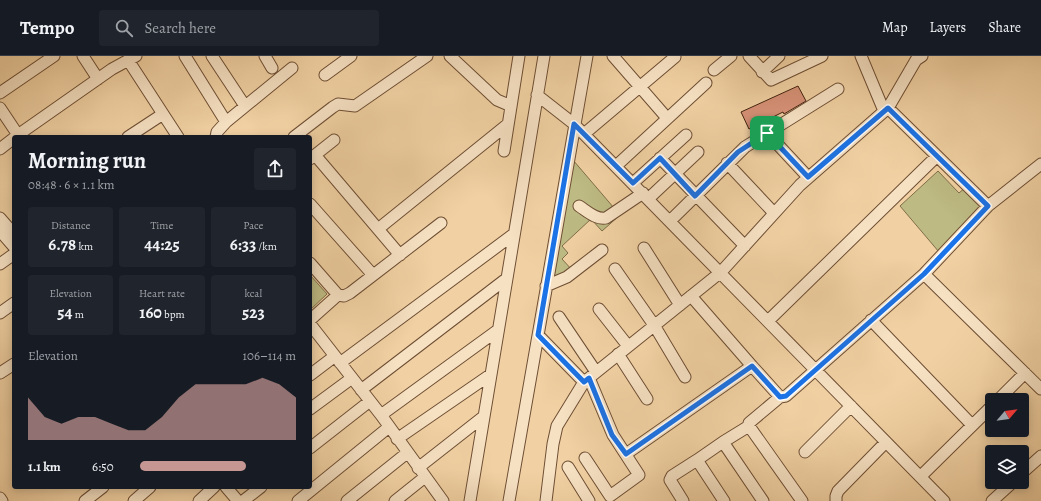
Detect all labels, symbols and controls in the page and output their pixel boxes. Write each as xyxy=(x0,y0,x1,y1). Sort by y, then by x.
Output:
search box xyxy=(99,10,379,46)
text: Tempo xyxy=(20,15,75,41)
icon: search xyxy=(113,17,135,39)
text: Search here xyxy=(145,18,216,38)
text: Map xyxy=(882,18,908,37)
text: Layers xyxy=(930,18,966,37)
text: Share xyxy=(988,18,1021,37)
pin xyxy=(750,116,784,150)
icon: arrive xyxy=(756,122,778,144)
text: Morning run xyxy=(28,146,146,176)
button: share xyxy=(254,148,296,190)
text: 08:48 · 6 × 1.1 km xyxy=(28,176,115,193)
text: Distance xyxy=(51,218,90,233)
text: Time xyxy=(151,218,173,233)
text: Pace xyxy=(243,218,264,233)
text: 6.78 xyxy=(48,233,76,256)
text: 44:25 xyxy=(144,233,180,256)
text: 6:33 xyxy=(230,233,256,256)
text: km xyxy=(76,239,93,254)
text: /km xyxy=(256,239,277,254)
text: Elevation xyxy=(50,286,92,301)
text: Heart rate xyxy=(139,286,185,301)
text: kcal xyxy=(245,286,262,301)
text: 54 xyxy=(57,301,73,324)
text: 160 xyxy=(139,301,162,324)
text: 523 xyxy=(242,301,265,324)
text: m xyxy=(73,307,84,322)
text: bpm xyxy=(162,307,185,322)
text: Elevation xyxy=(28,347,78,364)
text: 106–114 m xyxy=(243,347,296,364)
north arrow xyxy=(985,393,1029,437)
map controls xyxy=(985,393,1029,489)
button: layers xyxy=(985,445,1029,489)
text: 1.1 km xyxy=(28,458,61,475)
text: 6:50 xyxy=(92,458,114,475)

